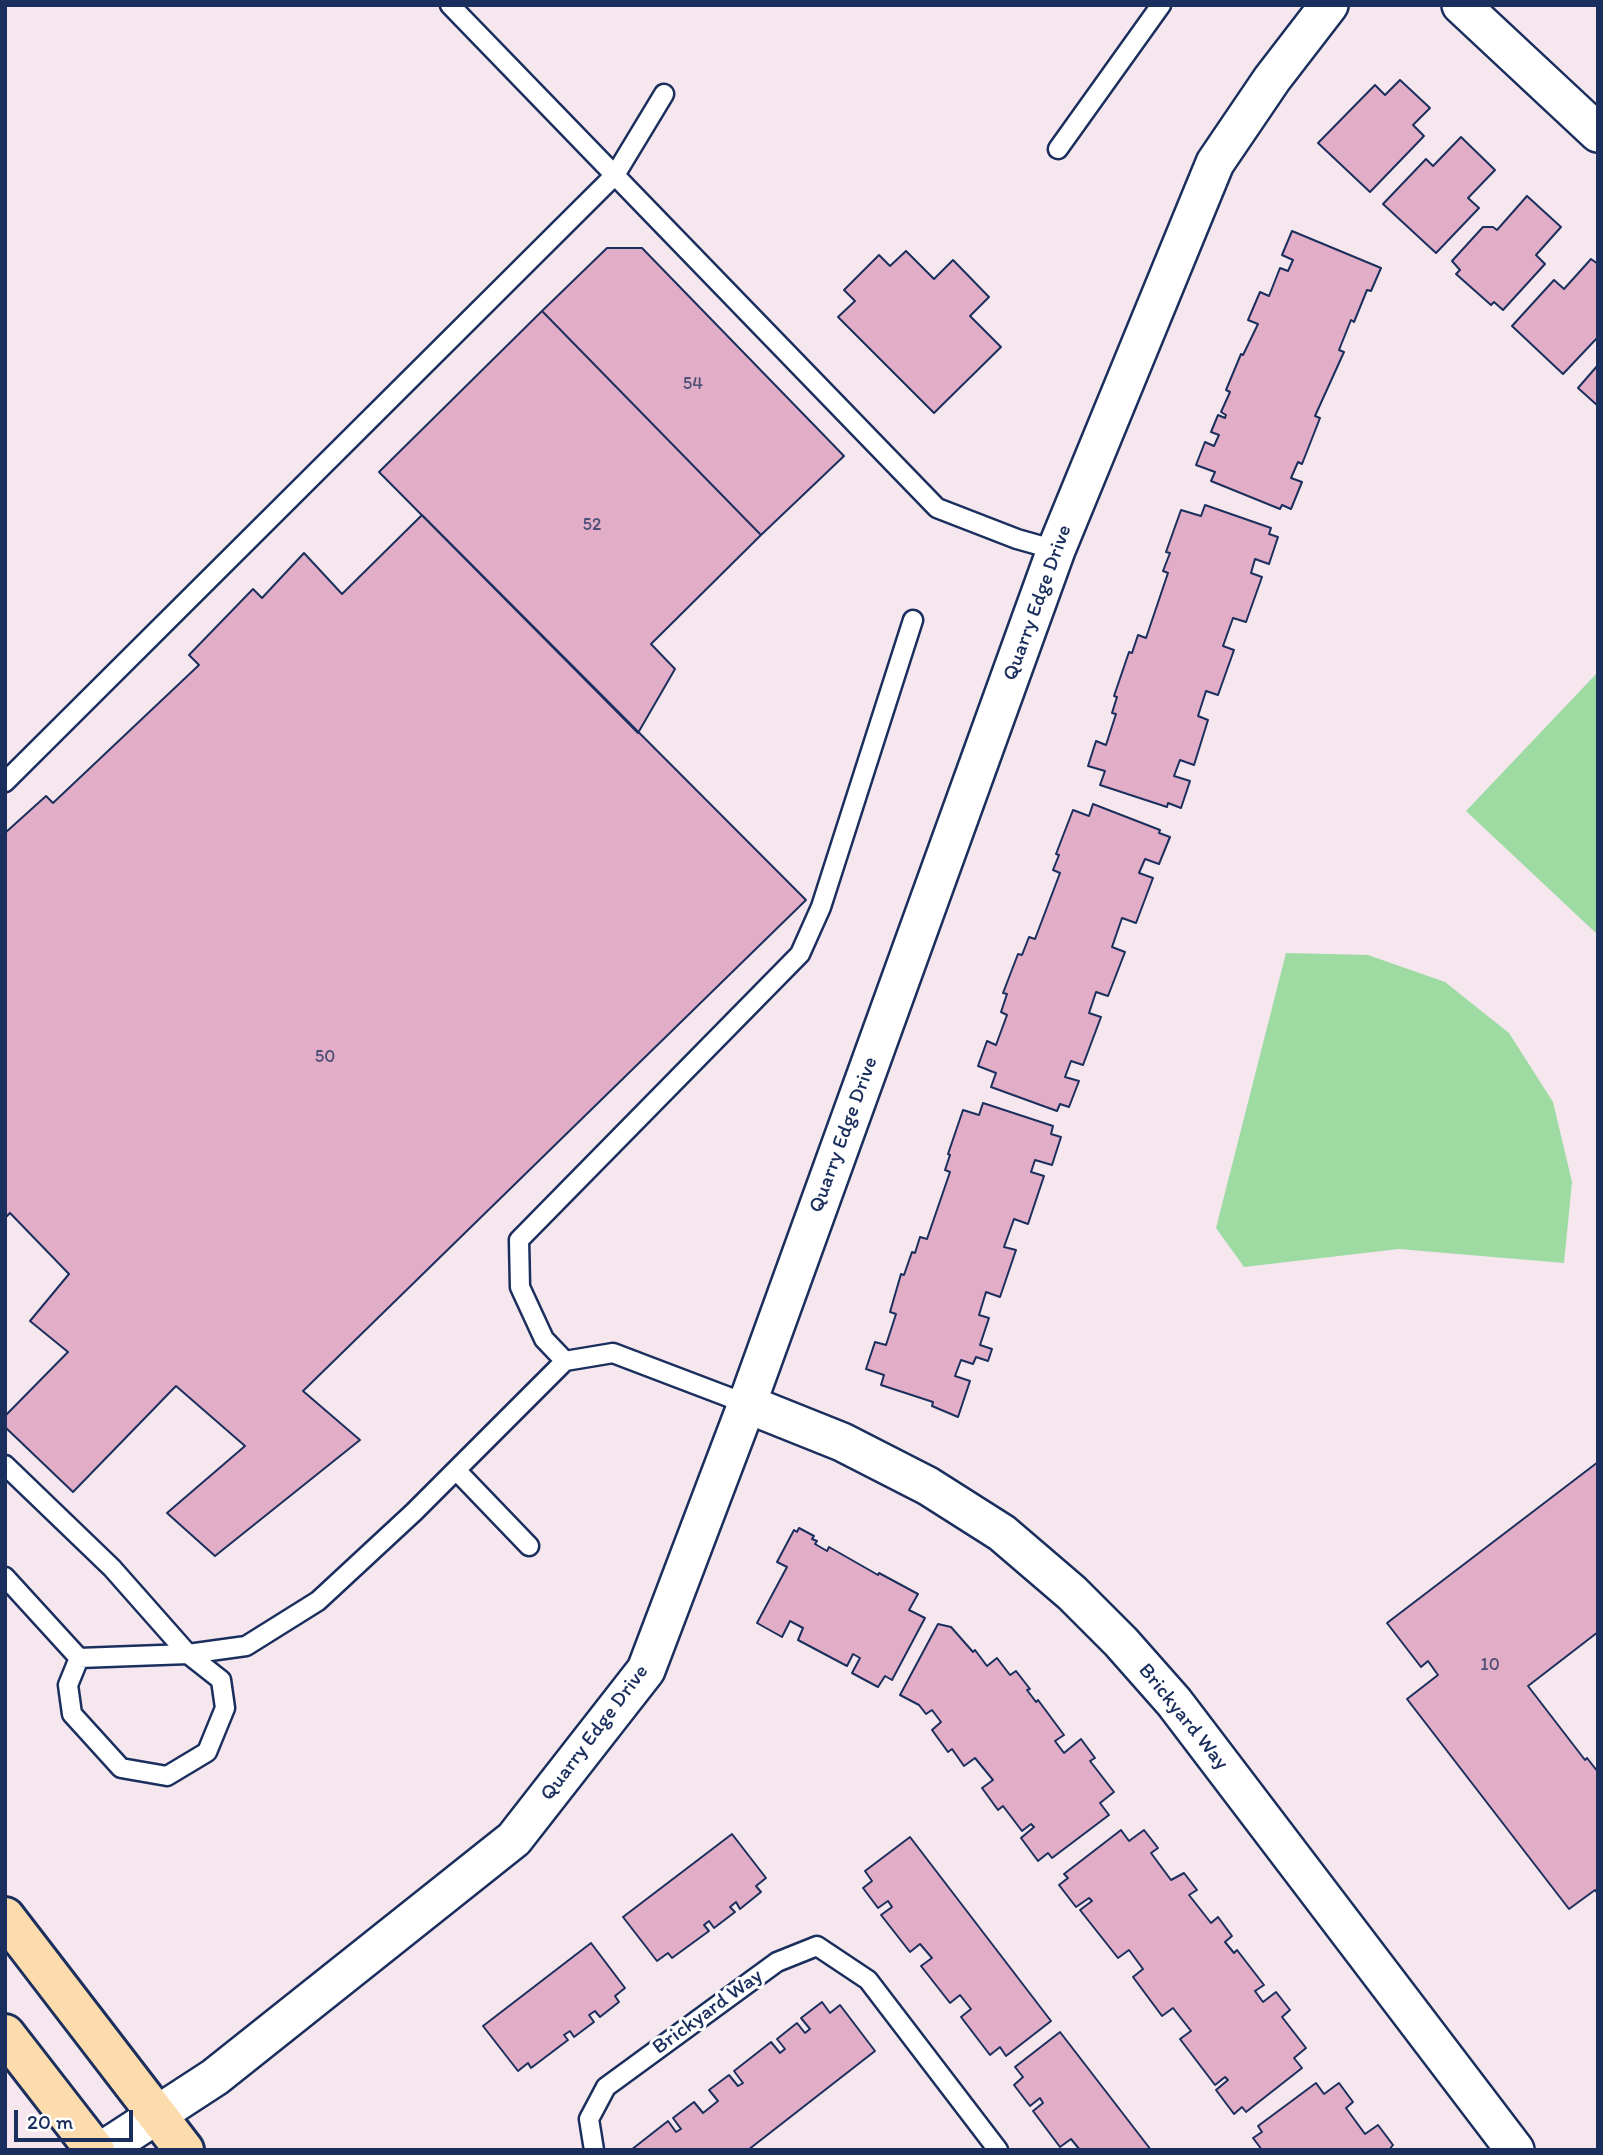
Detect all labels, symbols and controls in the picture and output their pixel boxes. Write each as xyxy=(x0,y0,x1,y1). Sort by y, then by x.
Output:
house number: 54 xyxy=(683,373,703,395)
house number: 52 xyxy=(583,514,601,536)
street label: Quarry Edge Drive xyxy=(998,522,1078,684)
house number: 50 xyxy=(315,1046,335,1068)
street label: Quarry Edge Drive xyxy=(804,1054,884,1216)
house number: 10 xyxy=(1480,1654,1500,1676)
street label: Brickyard Way xyxy=(1132,1659,1234,1775)
street label: Quarry Edge Drive xyxy=(536,1660,654,1806)
street label: Brickyard Way xyxy=(648,1964,768,2060)
scale bar xyxy=(18,2096,136,2140)
text: 20 m xyxy=(27,2109,73,2134)

